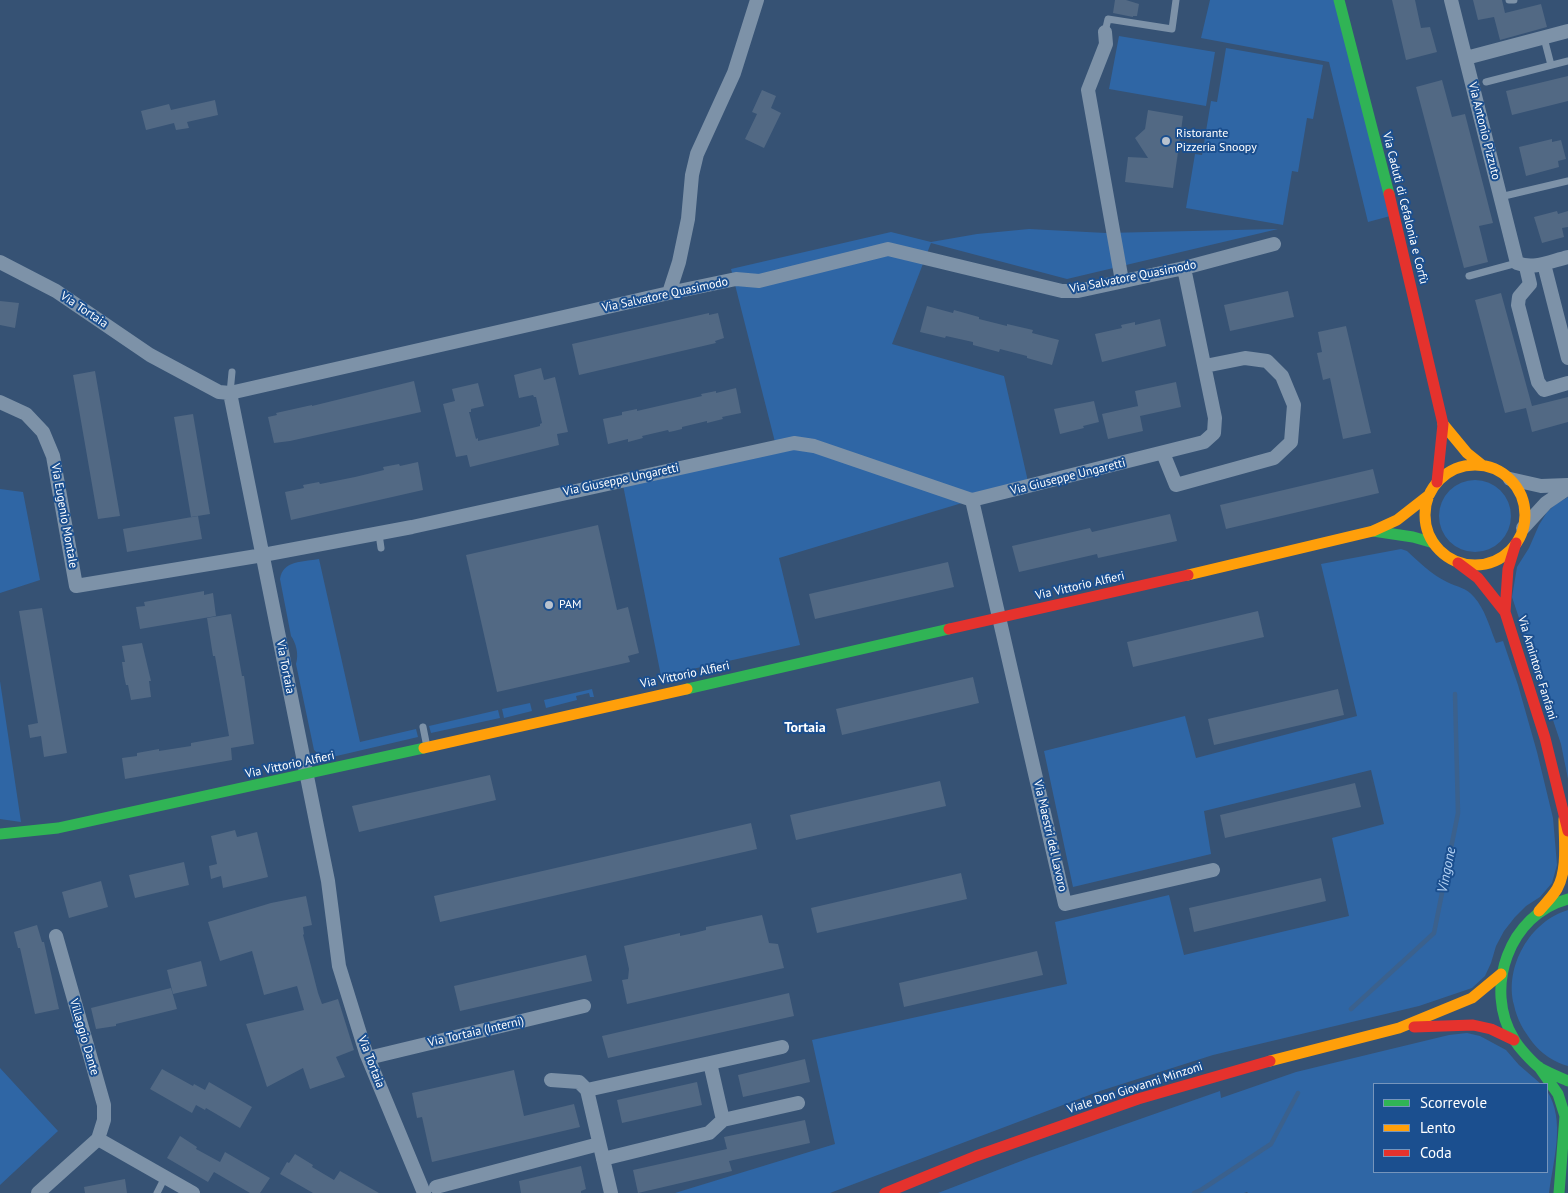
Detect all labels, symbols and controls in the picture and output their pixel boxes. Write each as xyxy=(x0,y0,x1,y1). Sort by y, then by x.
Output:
street label: Via Antonio Pizzuto xyxy=(1465,81,1503,181)
place label: Ristorante Pizzeria Snoopy xyxy=(1176,127,1257,155)
street label: Via Caduti di Cefalonia e Corfù xyxy=(1379,131,1431,285)
marker: Ristorante Pizzeria Snoopy xyxy=(1160,135,1172,147)
street label: Via Salvatore Quasimodo xyxy=(1069,258,1197,296)
street label: Via Salvatore Quasimodo xyxy=(601,275,729,315)
street label: Via Tortaia xyxy=(57,289,111,331)
street label: Via Giuseppe Ungaretti xyxy=(1009,456,1127,498)
street label: Via Giuseppe Ungaretti xyxy=(562,461,680,499)
street label: Via Eugenio Montale xyxy=(48,462,80,570)
street label: Via Vittorio Alfieri xyxy=(1034,569,1126,603)
place label: PAM xyxy=(559,598,581,612)
marker: PAM xyxy=(543,599,555,611)
street label: Via Amintore Fanfani xyxy=(1514,614,1560,722)
street label: Via Tortaia xyxy=(273,639,297,695)
street label: Via Vittorio Alfieri xyxy=(639,658,731,692)
district label: Tortaia xyxy=(784,720,826,736)
street label: Via Vittorio Alfieri xyxy=(244,748,336,782)
street label: Via Maestri del Lavoro xyxy=(1030,779,1070,893)
water label: Vingone xyxy=(1434,846,1460,894)
street label: Villaggio Dante xyxy=(66,997,102,1077)
street label: Via Tortaia (Interni) xyxy=(427,1014,525,1050)
street label: Via Tortaia xyxy=(355,1034,387,1090)
street label: Viale Don Giovanni Minzoni xyxy=(1065,1059,1205,1117)
legend xyxy=(1373,1083,1548,1173)
text: Scorrevole xyxy=(1420,1093,1487,1112)
text: Lento xyxy=(1420,1118,1456,1137)
text: Coda xyxy=(1420,1143,1452,1162)

